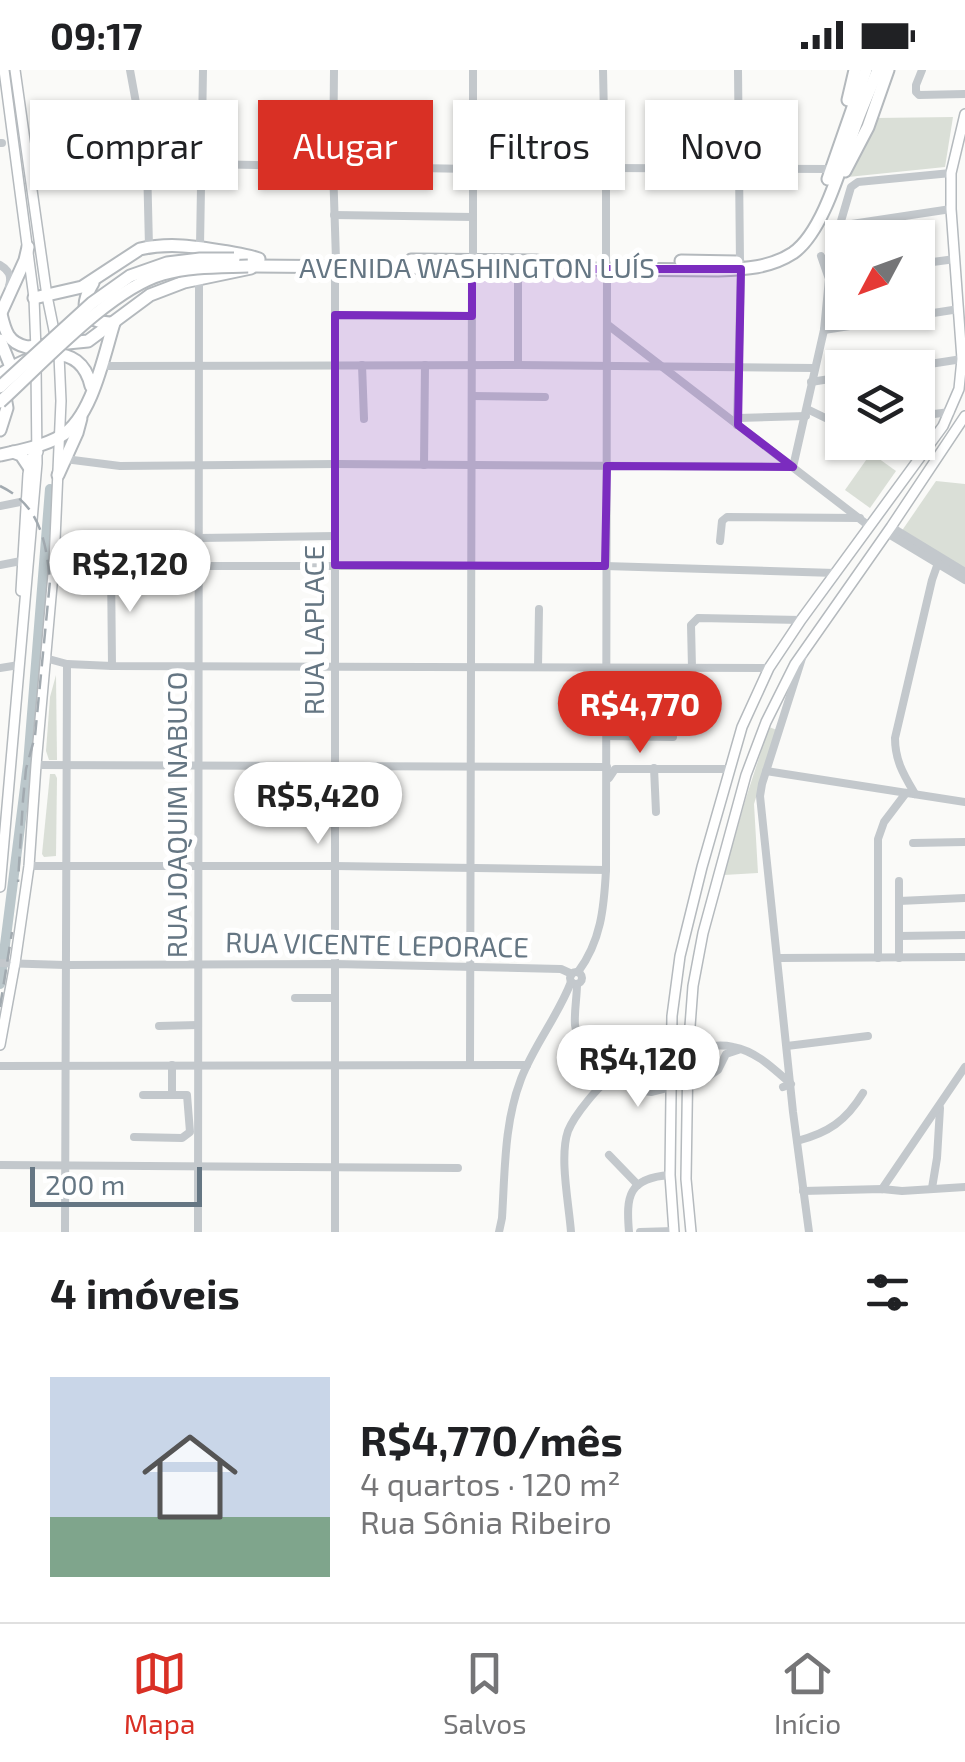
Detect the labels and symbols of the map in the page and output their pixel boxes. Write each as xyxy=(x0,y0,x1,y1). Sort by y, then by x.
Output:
north arrow xyxy=(825,220,935,330)
street label: AVENIDA WASHINGTON LUÍS xyxy=(299,250,655,284)
pin: R$2,120 xyxy=(38,530,222,615)
street label: RUA LAPLACE xyxy=(296,545,330,715)
pin: R$4,770 xyxy=(548,671,732,756)
street label: RUA JOAQUIM NABUCO xyxy=(159,672,193,958)
pin: R$5,420 xyxy=(226,762,410,847)
street label: RUA VICENTE LEPORACE xyxy=(225,924,529,964)
pin: R$4,120 xyxy=(546,1025,730,1110)
scale bar xyxy=(30,1162,202,1206)

